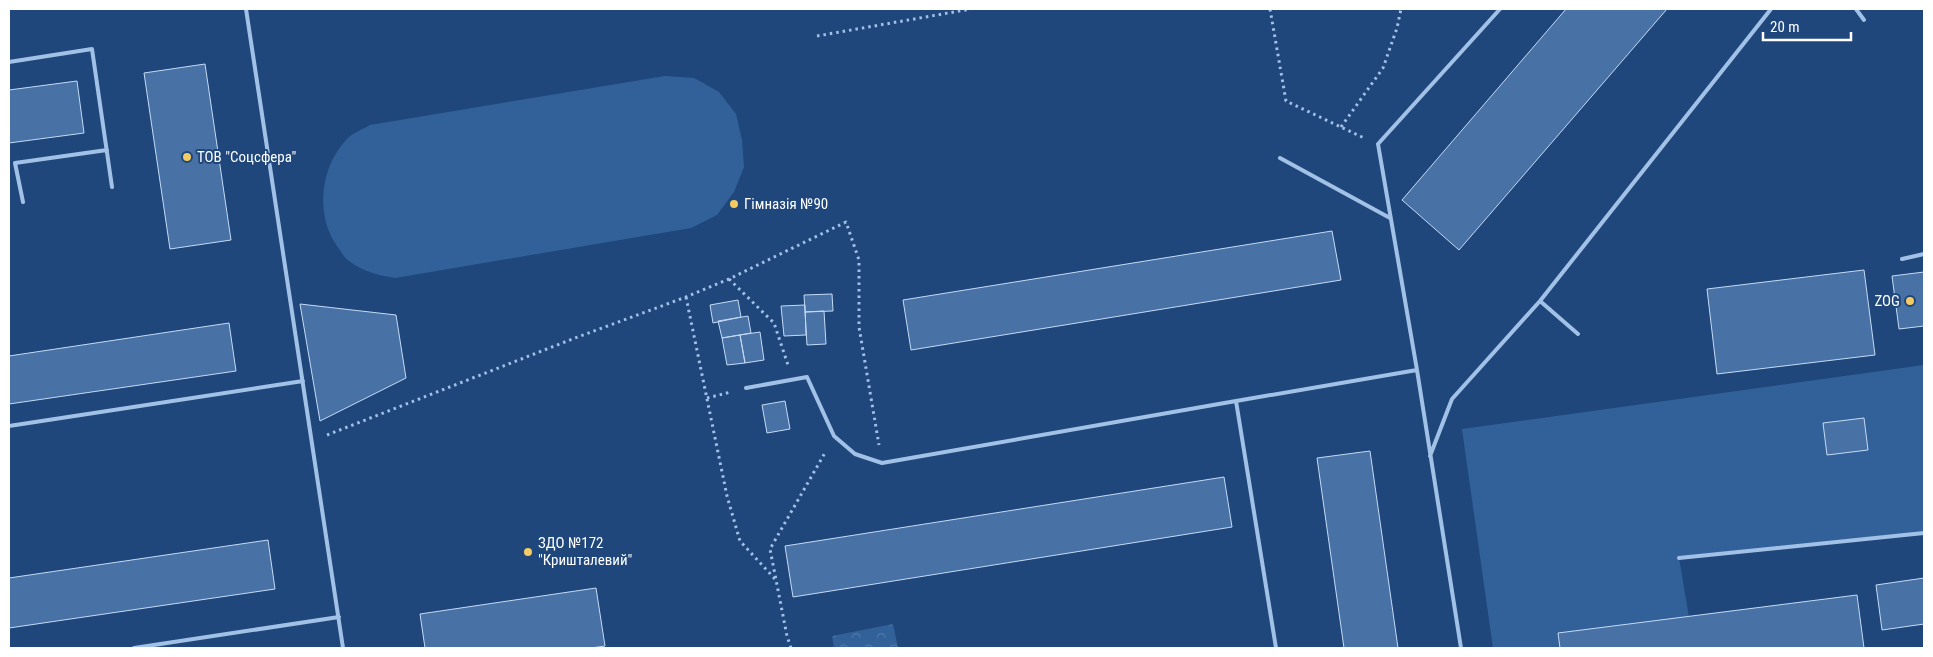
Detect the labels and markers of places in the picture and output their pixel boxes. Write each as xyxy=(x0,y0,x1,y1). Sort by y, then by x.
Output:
place label: ТОВ "Соцсфера" xyxy=(197,148,296,166)
marker: ТОВ "Соцсфера" xyxy=(181,151,193,163)
place label: Гімназія №90 xyxy=(744,195,828,213)
marker: Гімназія №90 xyxy=(728,198,740,210)
place label: ZOG xyxy=(1874,292,1900,310)
marker: ZOG xyxy=(1904,295,1916,307)
place label: ЗДО №172 "Кришталевий" xyxy=(538,534,633,569)
marker: ЗДО №172 "Кришталевий" xyxy=(522,546,534,558)

